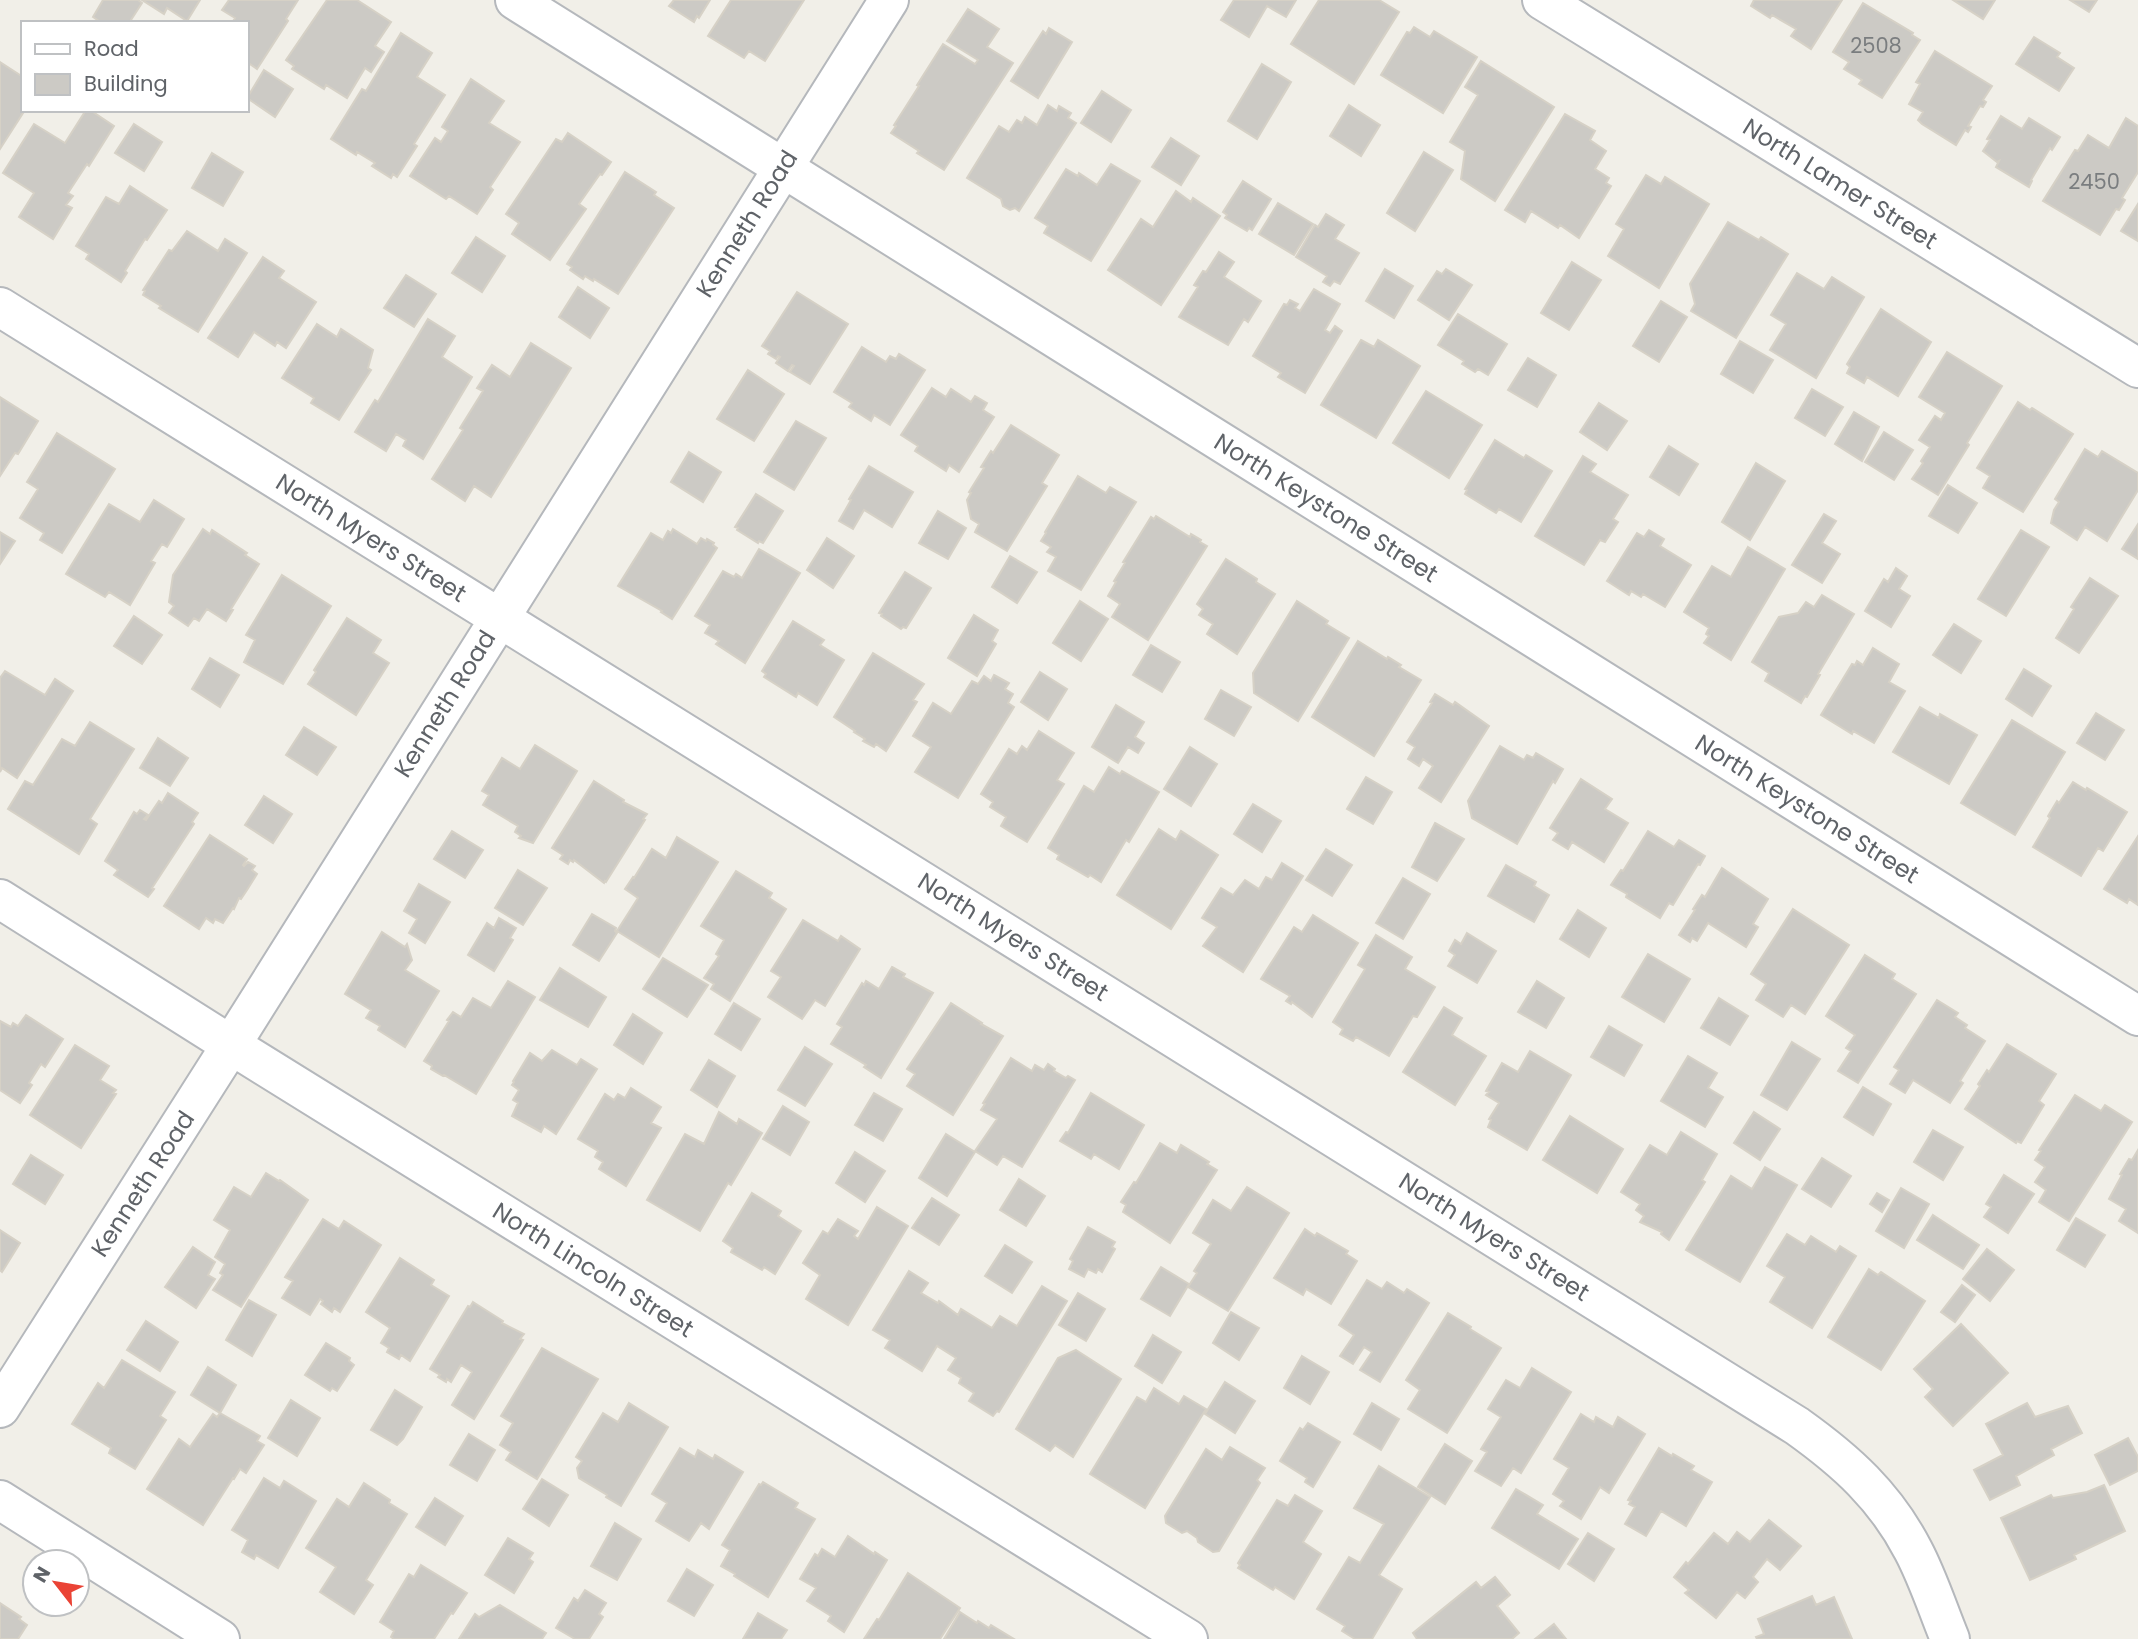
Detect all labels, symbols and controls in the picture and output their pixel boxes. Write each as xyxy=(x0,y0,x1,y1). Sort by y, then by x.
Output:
legend xyxy=(21,21,248,112)
house number: 2508 xyxy=(1850,31,1902,60)
text: Road xyxy=(84,34,139,63)
text: Building xyxy=(84,69,168,98)
street label: North Lamer Street xyxy=(1737,110,1944,257)
street label: Kenneth Road xyxy=(688,144,805,304)
house number: 2450 xyxy=(2068,167,2120,196)
street label: North Keystone Street xyxy=(1208,425,1444,590)
street label: North Myers Street xyxy=(270,466,473,610)
street label: Kenneth Road xyxy=(386,624,503,784)
street label: North Keystone Street xyxy=(1689,726,1925,891)
street label: North Myers Street xyxy=(912,865,1115,1009)
street label: Kenneth Road xyxy=(83,1104,202,1263)
street label: North Myers Street xyxy=(1393,1165,1596,1309)
street label: North Lincoln Street xyxy=(486,1194,700,1345)
north arrow xyxy=(21,1548,91,1618)
text: N xyxy=(27,1561,57,1588)

